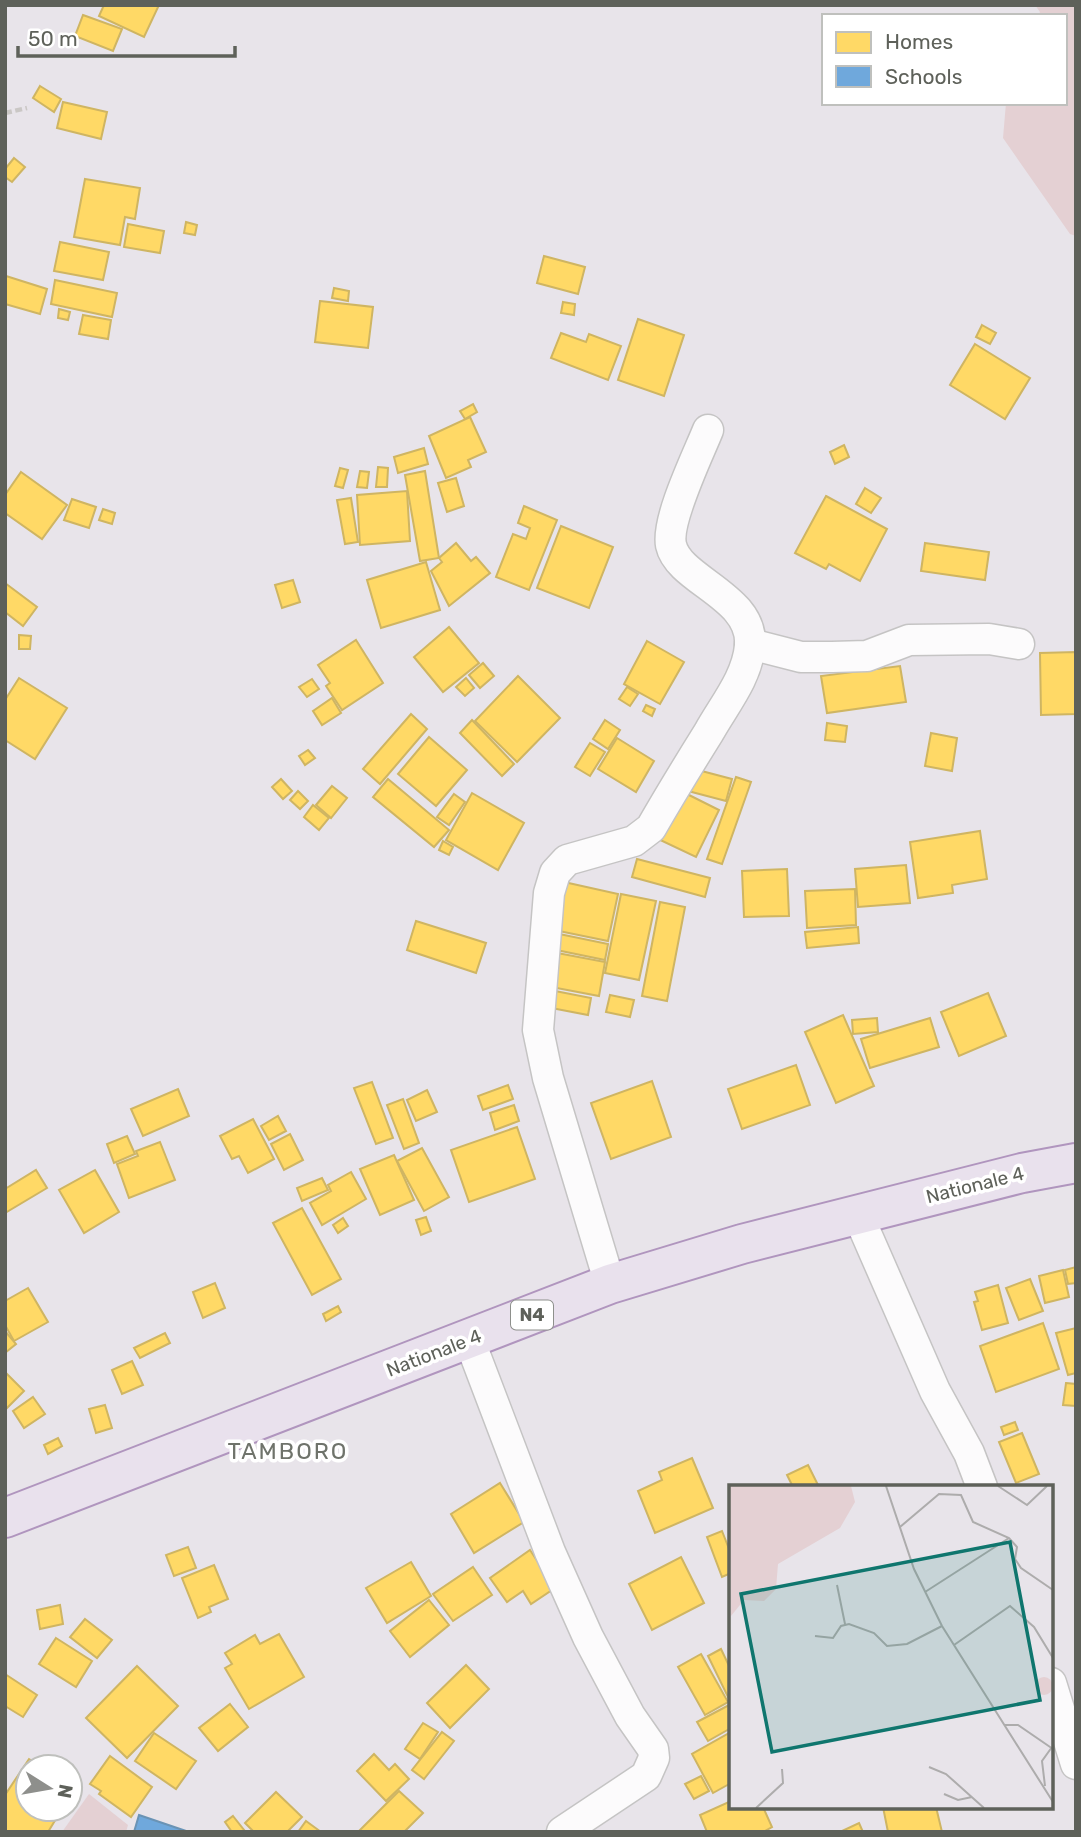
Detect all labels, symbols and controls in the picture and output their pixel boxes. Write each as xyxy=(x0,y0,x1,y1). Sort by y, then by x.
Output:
scale bar xyxy=(18,14,234,58)
legend xyxy=(822,14,1067,105)
text: 50 m xyxy=(28,26,78,51)
text: Homes xyxy=(885,29,953,54)
text: Schools xyxy=(885,64,962,89)
street label: Nationale 4 xyxy=(924,1162,1027,1208)
road number: N4 xyxy=(511,1300,553,1330)
street label: Nationale 4 xyxy=(383,1324,485,1382)
district label: TAMBORO xyxy=(228,1437,348,1465)
inset map xyxy=(729,1485,1053,1809)
north arrow xyxy=(14,1753,84,1823)
text: N xyxy=(53,1782,78,1800)

